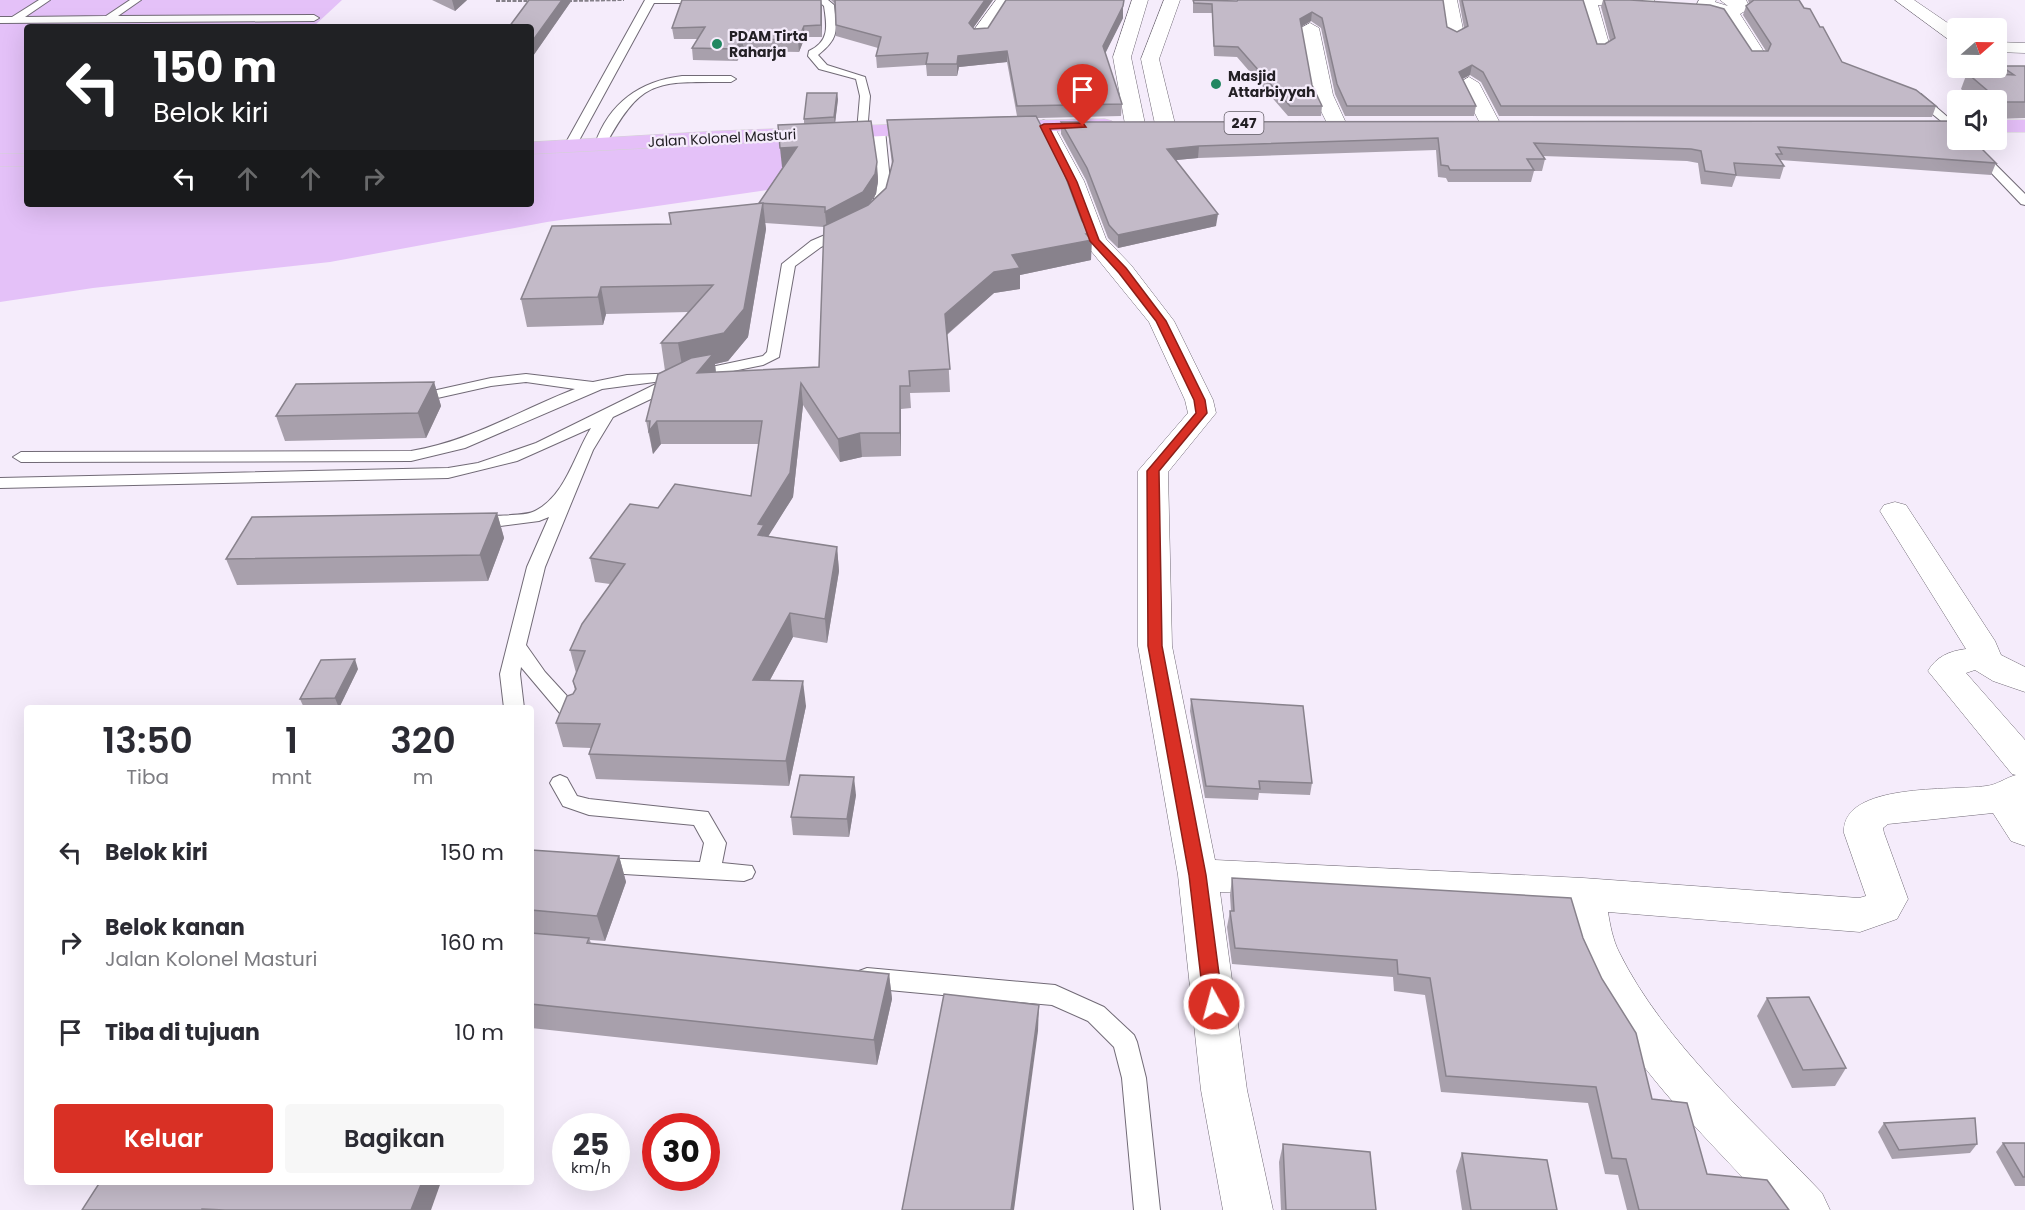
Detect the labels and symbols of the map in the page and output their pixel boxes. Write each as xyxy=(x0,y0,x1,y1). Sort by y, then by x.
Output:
north arrow xyxy=(1947,18,2007,78)
place label: PDAM Tirta Raharja xyxy=(729,26,808,62)
marker: PDAM Tirta Raharja xyxy=(710,37,724,51)
pin xyxy=(1057,64,1108,126)
place label: Masjid Attarbiyyah xyxy=(1228,66,1315,102)
marker: Masjid Attarbiyyah xyxy=(1209,77,1223,91)
road number: 247 xyxy=(1224,112,1264,134)
street label: Jalan Kolonel Masturi xyxy=(647,124,797,152)
position arrow xyxy=(1182,972,1246,1036)
speed limit sign: 30 xyxy=(642,1113,720,1191)

